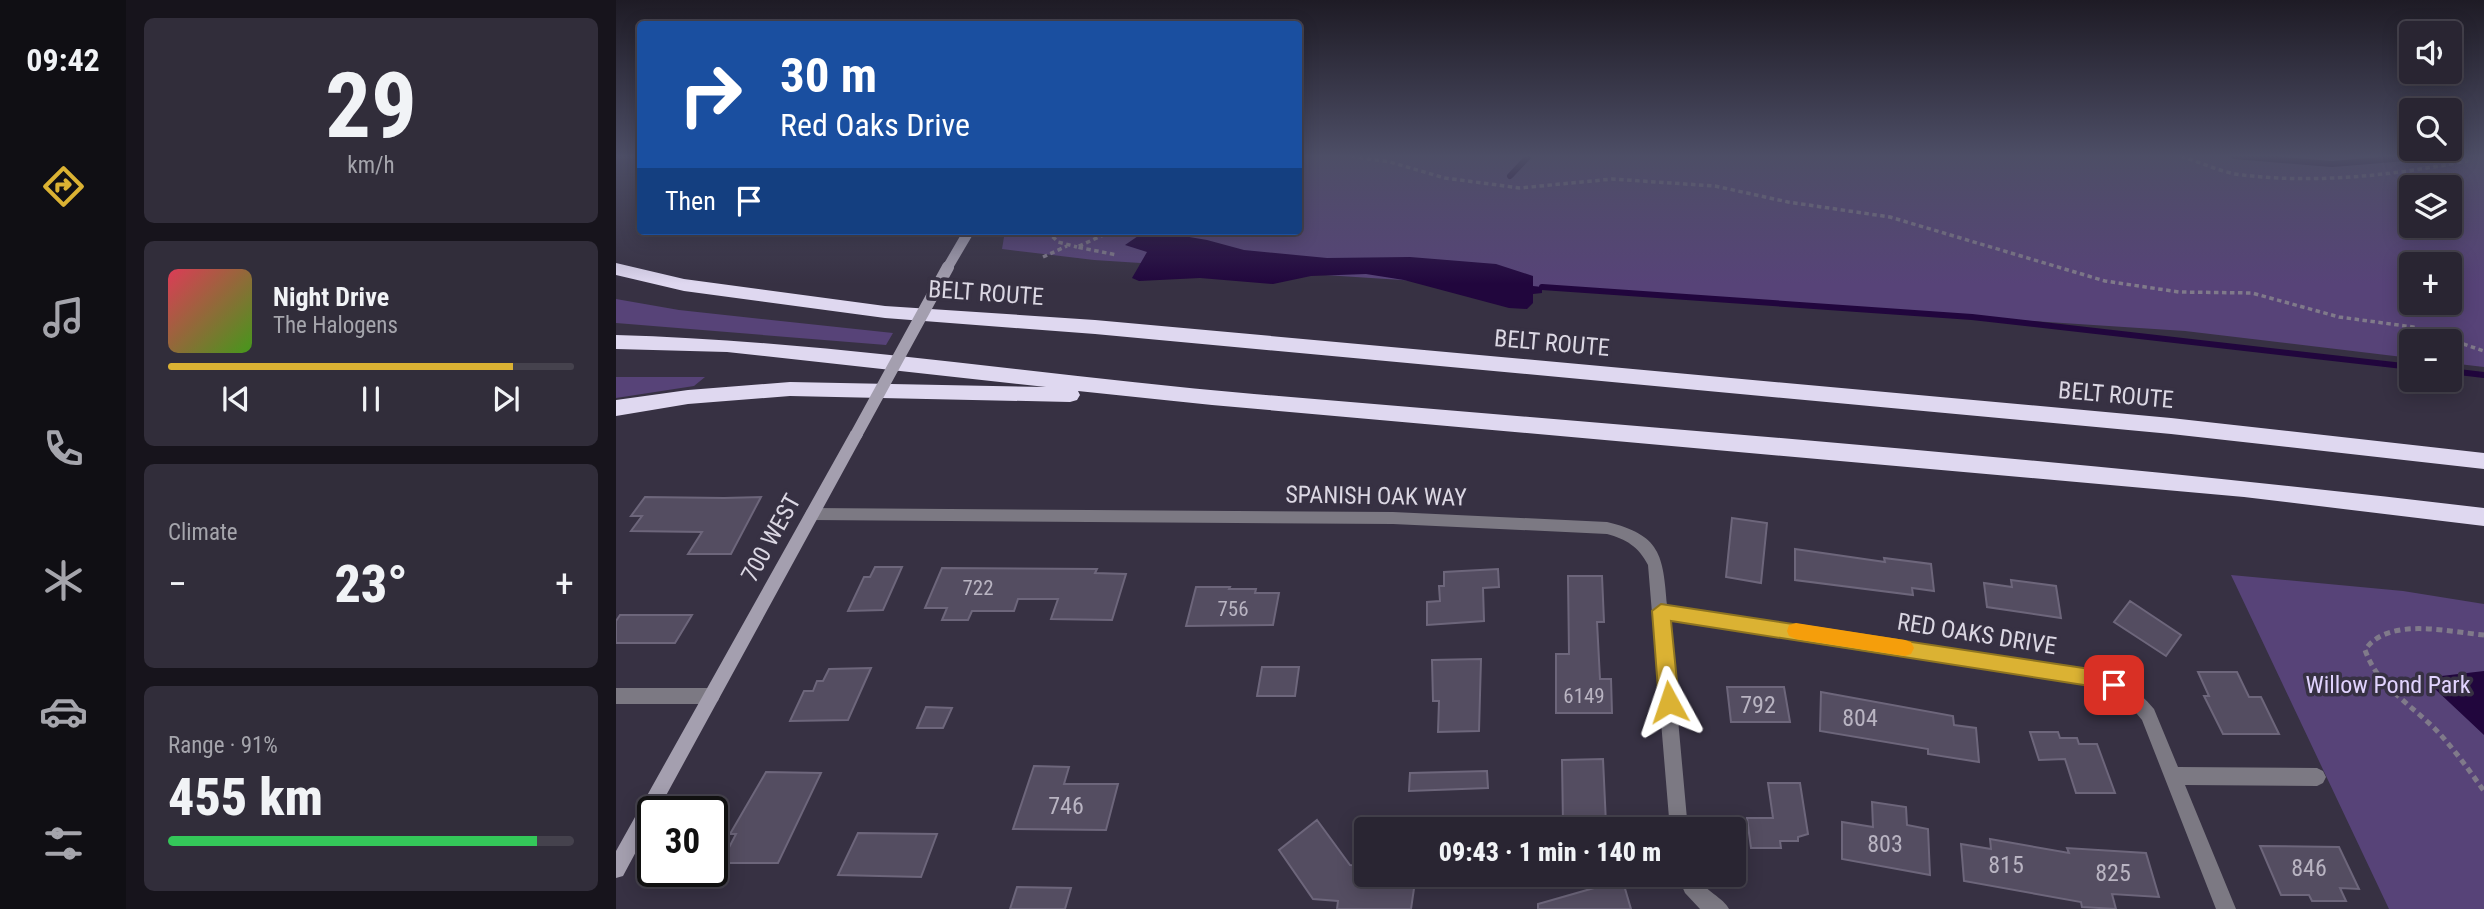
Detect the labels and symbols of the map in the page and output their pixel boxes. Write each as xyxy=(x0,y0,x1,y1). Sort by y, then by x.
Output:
street label: BELT ROUTE xyxy=(927,275,1045,311)
street label: BELT ROUTE xyxy=(1493,324,1611,362)
street label: BELT ROUTE xyxy=(2057,376,2175,414)
street label: SPANISH OAK WAY xyxy=(1285,480,1467,512)
street label: 700 WEST xyxy=(735,489,807,587)
house number: 722 xyxy=(962,576,994,600)
house number: 756 xyxy=(1217,597,1249,621)
street label: RED OAKS DRIVE xyxy=(1895,608,2059,660)
pin xyxy=(2084,655,2144,715)
position arrow xyxy=(1632,665,1706,739)
park label: Willow Pond Park xyxy=(2306,671,2471,699)
house number: 6149 xyxy=(1563,684,1605,708)
house number: 792 xyxy=(1740,691,1776,719)
house number: 804 xyxy=(1842,704,1878,732)
house number: 746 xyxy=(1048,792,1084,820)
speed limit sign: 30 xyxy=(637,796,728,887)
house number: 803 xyxy=(1867,830,1903,858)
house number: 815 xyxy=(1988,851,2024,879)
house number: 846 xyxy=(2291,854,2327,882)
house number: 825 xyxy=(2095,859,2131,887)

